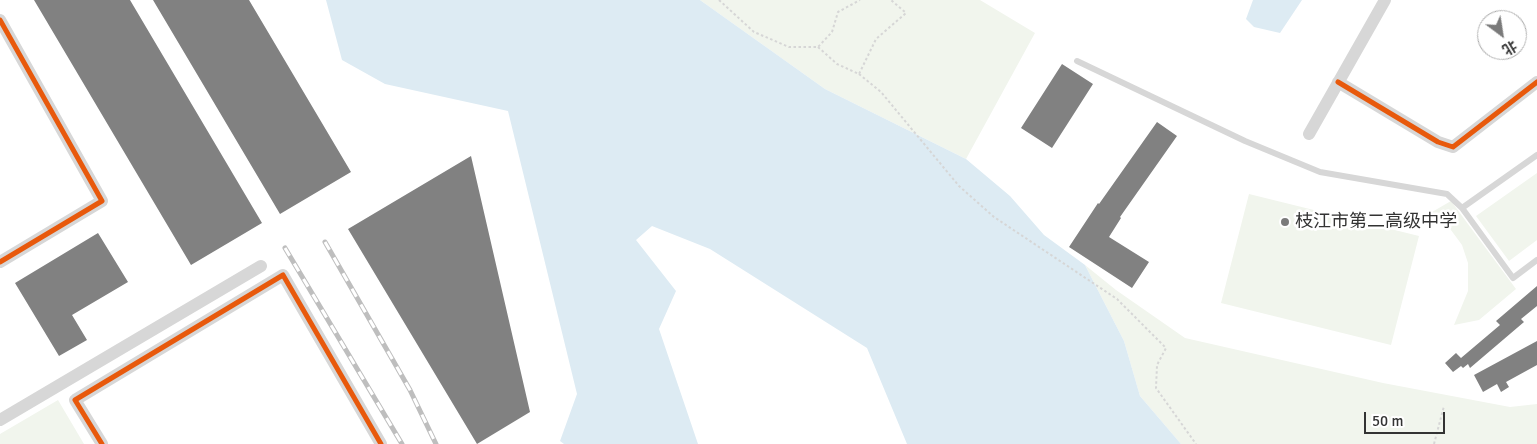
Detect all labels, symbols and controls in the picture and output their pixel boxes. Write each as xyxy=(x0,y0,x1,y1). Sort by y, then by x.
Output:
north arrow xyxy=(1477,10,1527,60)
text: 北 xyxy=(1499,37,1520,58)
place label: 枝江市第二高级中学 xyxy=(1295,211,1457,233)
marker: 枝江市第二高级中学 xyxy=(1279,216,1291,228)
scale bar xyxy=(1367,402,1448,434)
text: 50 m xyxy=(1372,412,1403,430)

